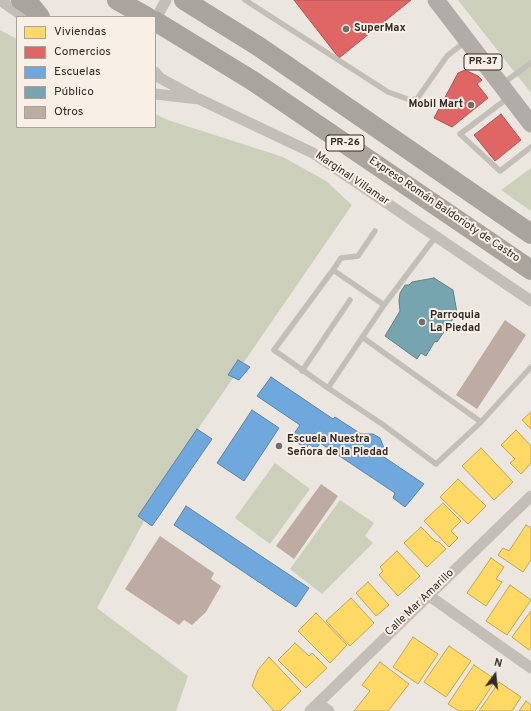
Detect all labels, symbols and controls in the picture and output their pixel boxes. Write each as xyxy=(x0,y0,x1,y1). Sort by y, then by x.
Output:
legend xyxy=(16,16,156,128)
place label: SuperMax xyxy=(354,22,406,36)
text: Viviendas xyxy=(54,24,106,40)
marker: SuperMax xyxy=(341,24,351,34)
text: Comercios xyxy=(54,44,111,60)
road number: PR-37 xyxy=(464,54,502,70)
text: Escuelas xyxy=(54,64,101,80)
text: Público xyxy=(54,84,94,100)
place label: Mobil Mart xyxy=(408,98,463,112)
marker: Mobil Mart xyxy=(466,100,476,110)
text: Otros xyxy=(54,104,83,120)
road number: PR-26 xyxy=(326,135,364,151)
street label: Marginal Villamar xyxy=(313,149,391,209)
street label: Expreso Román Baldorioty de Castro xyxy=(366,154,522,266)
place label: Parroquia La Piedad xyxy=(430,309,480,335)
marker: Parroquia La Piedad xyxy=(417,317,427,327)
place label: Escuela Nuestra Señora de la Piedad xyxy=(287,433,388,459)
marker: Escuela Nuestra Señora de la Piedad xyxy=(274,441,284,451)
street label: Calle Mar Amarillo xyxy=(383,567,457,639)
north arrow xyxy=(475,655,515,695)
text: N xyxy=(492,656,504,671)

